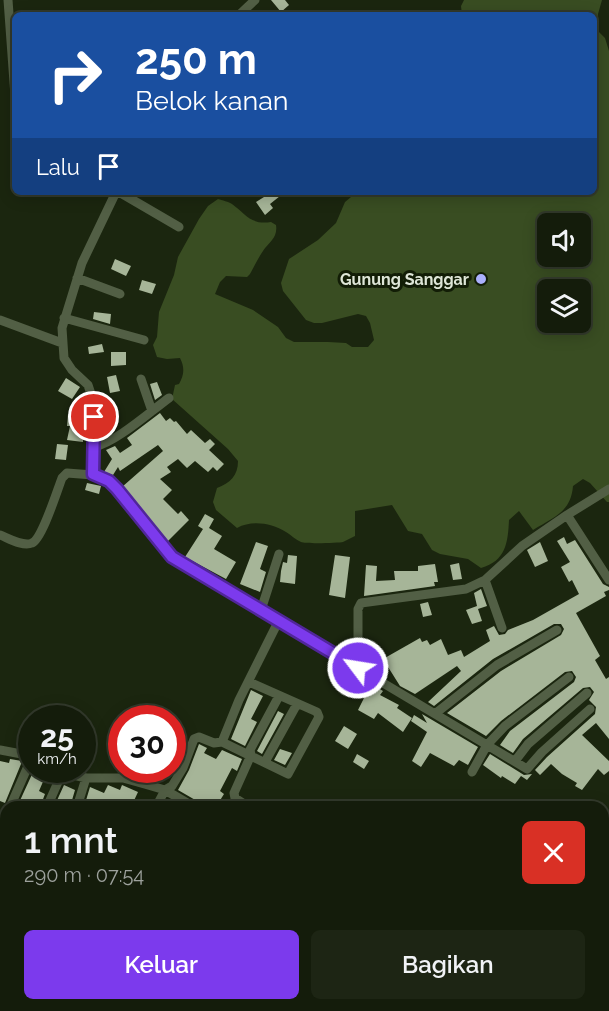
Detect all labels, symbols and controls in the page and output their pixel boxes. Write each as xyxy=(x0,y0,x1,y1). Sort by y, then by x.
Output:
text: 250 m xyxy=(135,35,257,84)
icon: right xyxy=(36,36,114,114)
text: Belok kanan xyxy=(135,85,289,116)
icon: arrive xyxy=(92,150,125,183)
text: Lalu xyxy=(36,154,80,180)
map controls xyxy=(537,213,591,333)
button: sound xyxy=(537,213,591,267)
place label: Gunung Sanggar xyxy=(340,270,469,289)
marker: Gunung Sanggar xyxy=(474,272,488,286)
button: layers xyxy=(537,279,591,333)
pin xyxy=(68,391,119,442)
icon: arrive xyxy=(77,400,110,433)
position arrow xyxy=(326,636,390,700)
speed limit sign: 30 xyxy=(108,705,186,783)
text: 25 xyxy=(40,719,74,754)
text: km/h xyxy=(37,750,77,768)
text: 1 mnt xyxy=(24,819,118,861)
button: close xyxy=(522,821,585,884)
text: 290 m · 07:54 xyxy=(24,863,144,887)
button: Keluar xyxy=(24,930,299,999)
button: Bagikan xyxy=(311,930,585,999)

